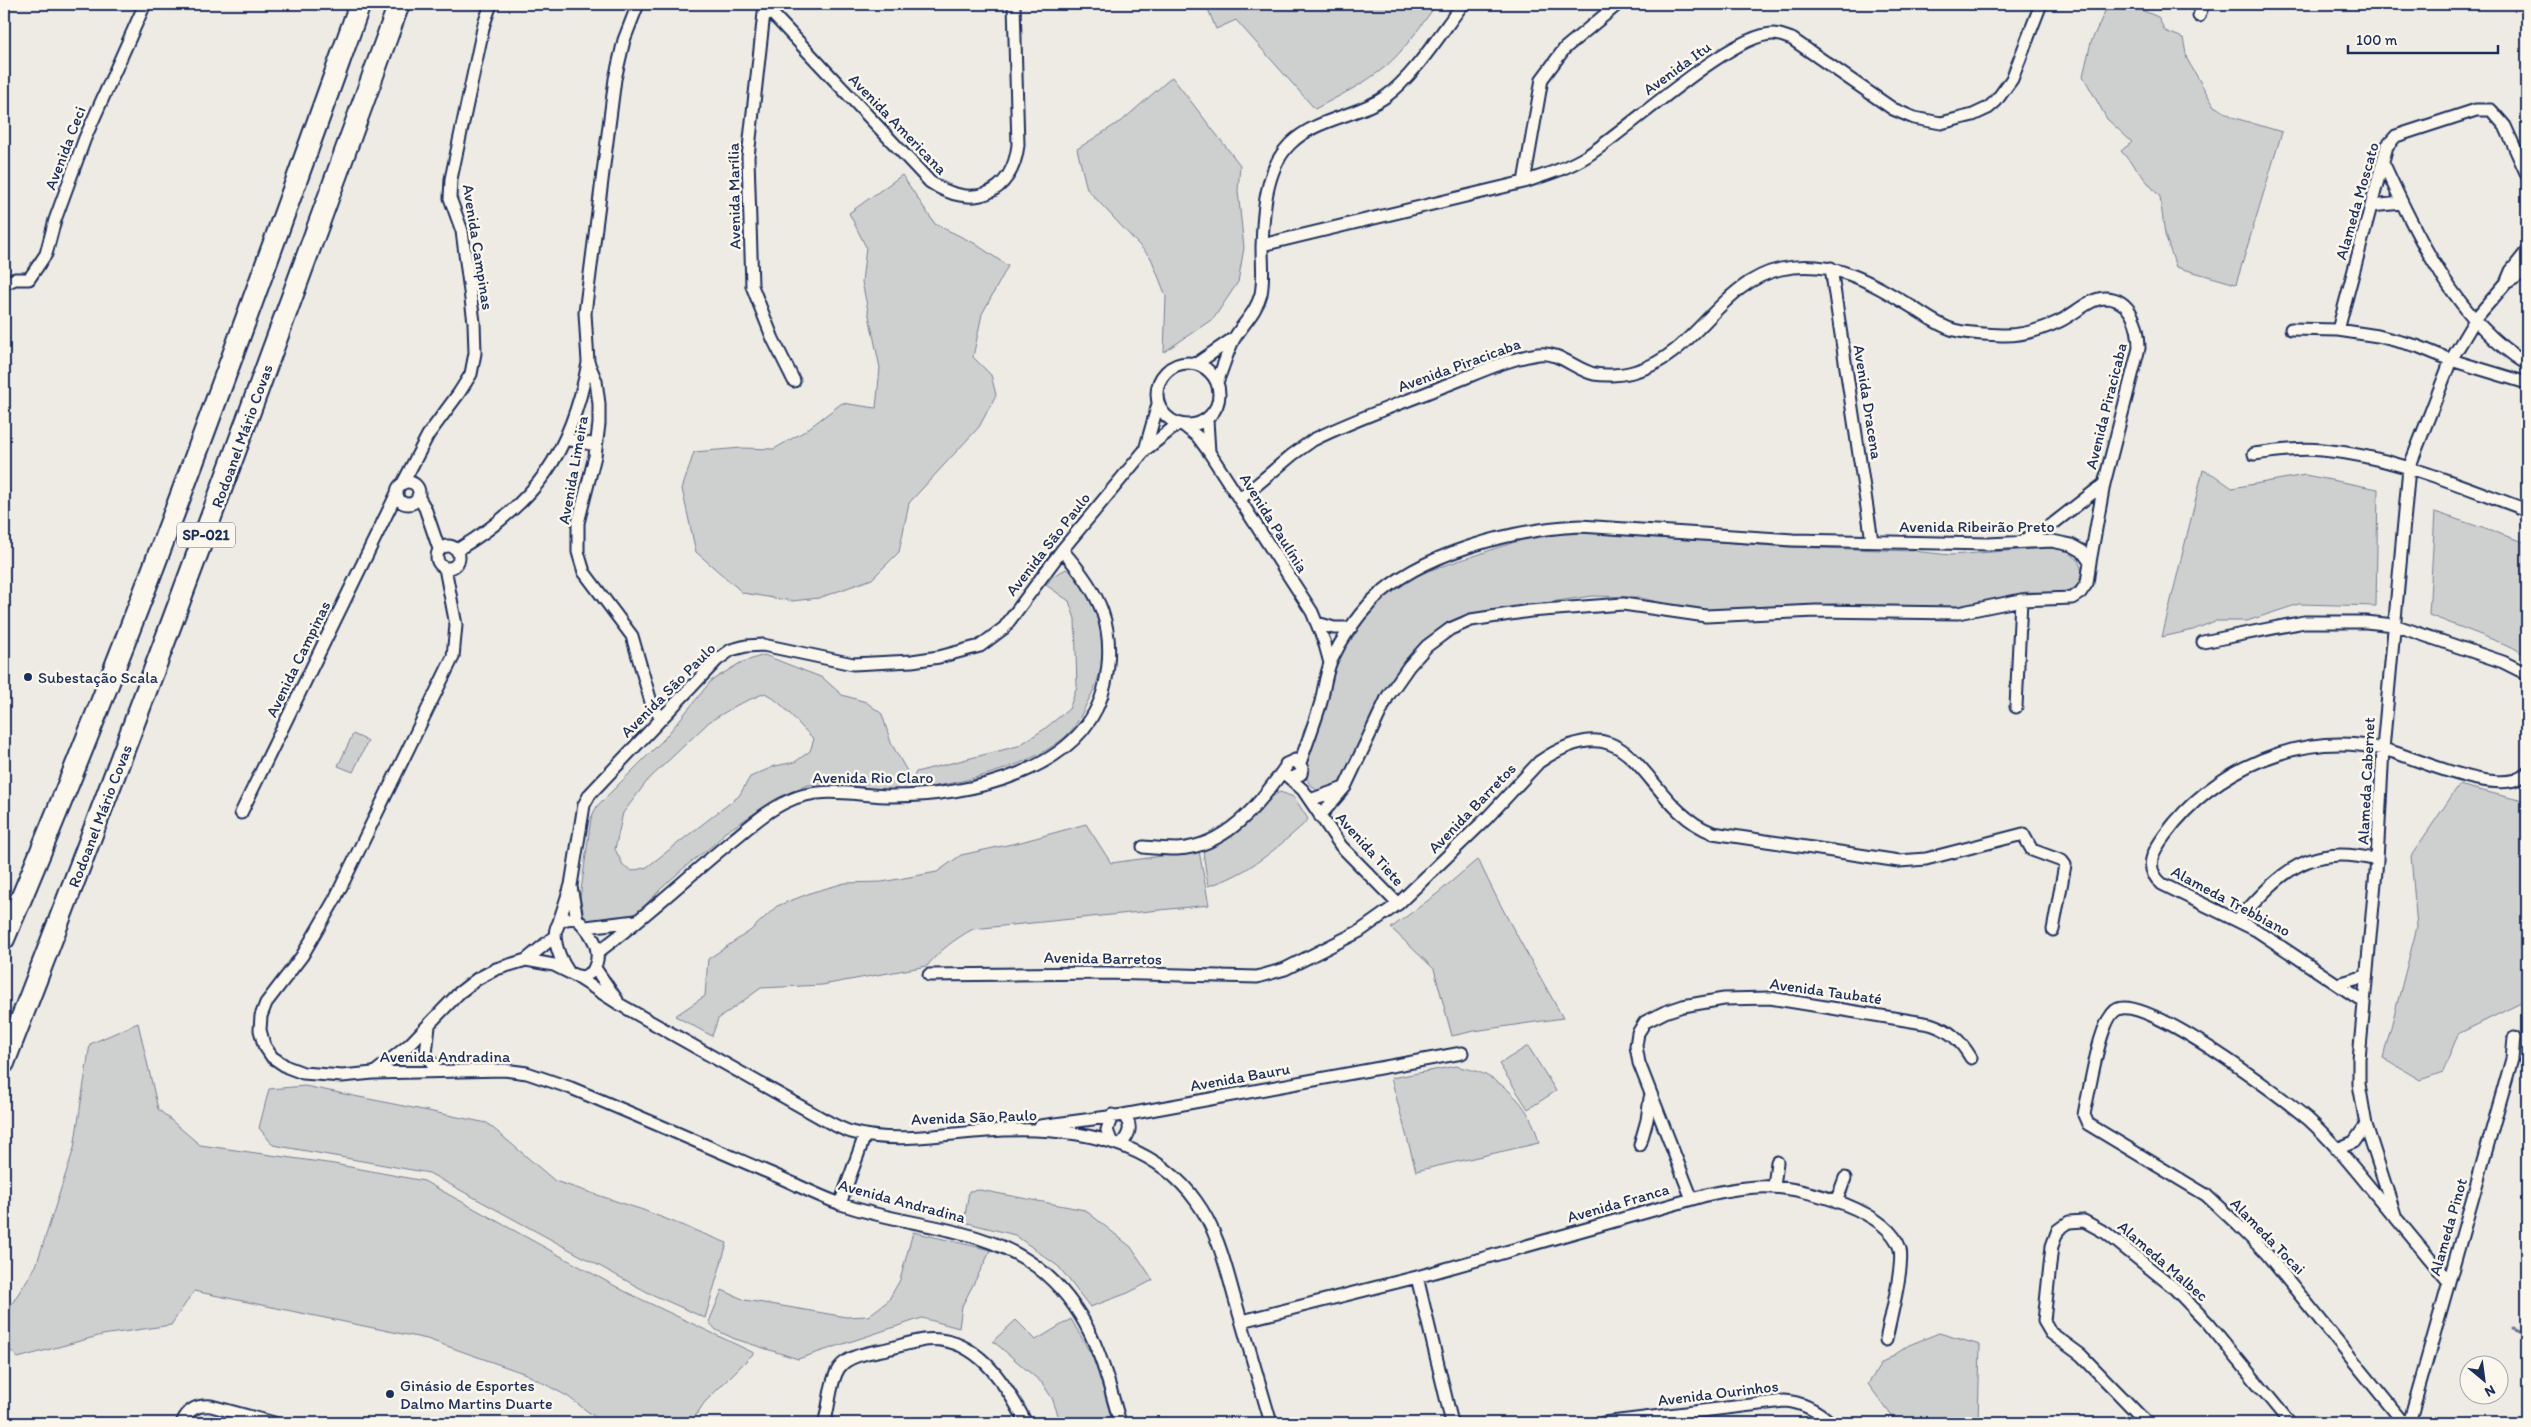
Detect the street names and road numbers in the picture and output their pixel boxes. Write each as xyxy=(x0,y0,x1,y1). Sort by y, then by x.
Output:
street label: Avenida Itu xyxy=(1639,37,1715,99)
street label: Avenida Americana xyxy=(845,70,951,179)
street label: Avenida Ceci xyxy=(40,104,90,192)
street label: Alameda Moscato xyxy=(2331,140,2383,262)
street label: Avenida Marília xyxy=(724,142,744,249)
street label: Avenida Campinas xyxy=(459,183,497,311)
street label: Avenida Piracicaba xyxy=(1395,334,1523,396)
street label: Avenida Piracicaba xyxy=(2081,341,2131,471)
street label: Avenida Dracena xyxy=(1850,343,1887,461)
street label: Rodoanel Mário Covas xyxy=(207,362,277,510)
street label: Avenida Limeira xyxy=(554,414,592,526)
street label: Avenida Paulínia xyxy=(1236,470,1312,577)
street label: Avenida São Paulo xyxy=(1002,488,1094,600)
street label: Avenida Ribeirão Preto xyxy=(1899,517,2055,536)
road number: SP-021 xyxy=(177,522,235,548)
street label: Avenida Campinas xyxy=(262,598,334,720)
street label: Avenida São Paulo xyxy=(617,639,719,741)
street label: Alameda Cabernet xyxy=(2353,717,2379,845)
street label: Rodoanel Mário Covas xyxy=(64,742,136,890)
street label: Avenida Barretos xyxy=(1424,759,1520,857)
street label: Avenida Rio Claro xyxy=(812,768,934,787)
street label: Avenida Tiete xyxy=(1332,808,1408,890)
street label: Alameda Trebbiano xyxy=(2168,862,2294,940)
street label: Avenida Barretos xyxy=(1044,947,1162,969)
street label: Avenida Taubaté xyxy=(1769,974,1883,1008)
street label: Avenida Andradina xyxy=(380,1047,511,1066)
street label: Avenida Bauru xyxy=(1189,1059,1291,1095)
street label: Avenida São Paulo xyxy=(911,1105,1037,1129)
street label: Avenida Andradina xyxy=(836,1175,968,1227)
street label: Alameda Pinot xyxy=(2425,1176,2471,1278)
street label: Avenida Franca xyxy=(1565,1179,1671,1227)
street label: Alameda Tocai xyxy=(2227,1194,2309,1278)
street label: Alameda Malbec xyxy=(2114,1217,2212,1305)
street label: Avenida Ourinhos xyxy=(1657,1376,1779,1410)

